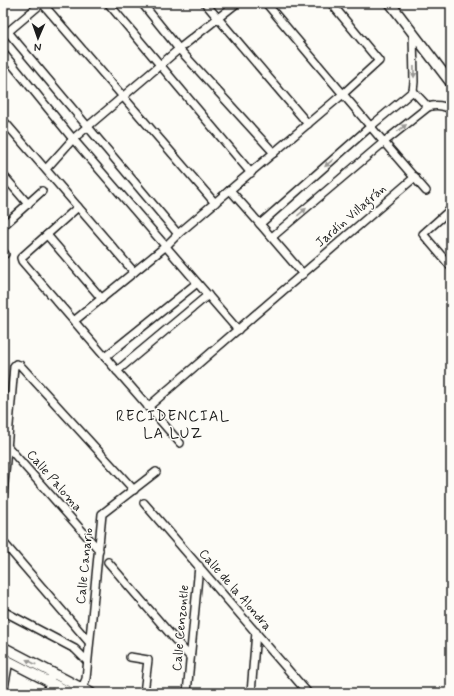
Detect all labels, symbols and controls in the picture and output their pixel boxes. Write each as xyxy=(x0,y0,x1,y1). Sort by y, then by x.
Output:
north arrow xyxy=(18,18,58,58)
text: N xyxy=(34,40,42,54)
one-way arrow xyxy=(411,66,417,79)
one-way arrow xyxy=(396,124,407,133)
one-way arrow xyxy=(324,158,334,168)
street label: Jardín Villagrán xyxy=(312,181,391,253)
one-way arrow xyxy=(296,207,307,216)
district label: RECIDENCIAL LA LUZ xyxy=(116,407,230,444)
street label: Calle Paloma xyxy=(23,447,85,515)
street label: Calle Canario xyxy=(73,527,97,605)
street label: Calle de la Alondra xyxy=(195,546,275,635)
street label: Calle Cenzontle xyxy=(169,584,193,672)
one-way arrow xyxy=(25,659,37,665)

